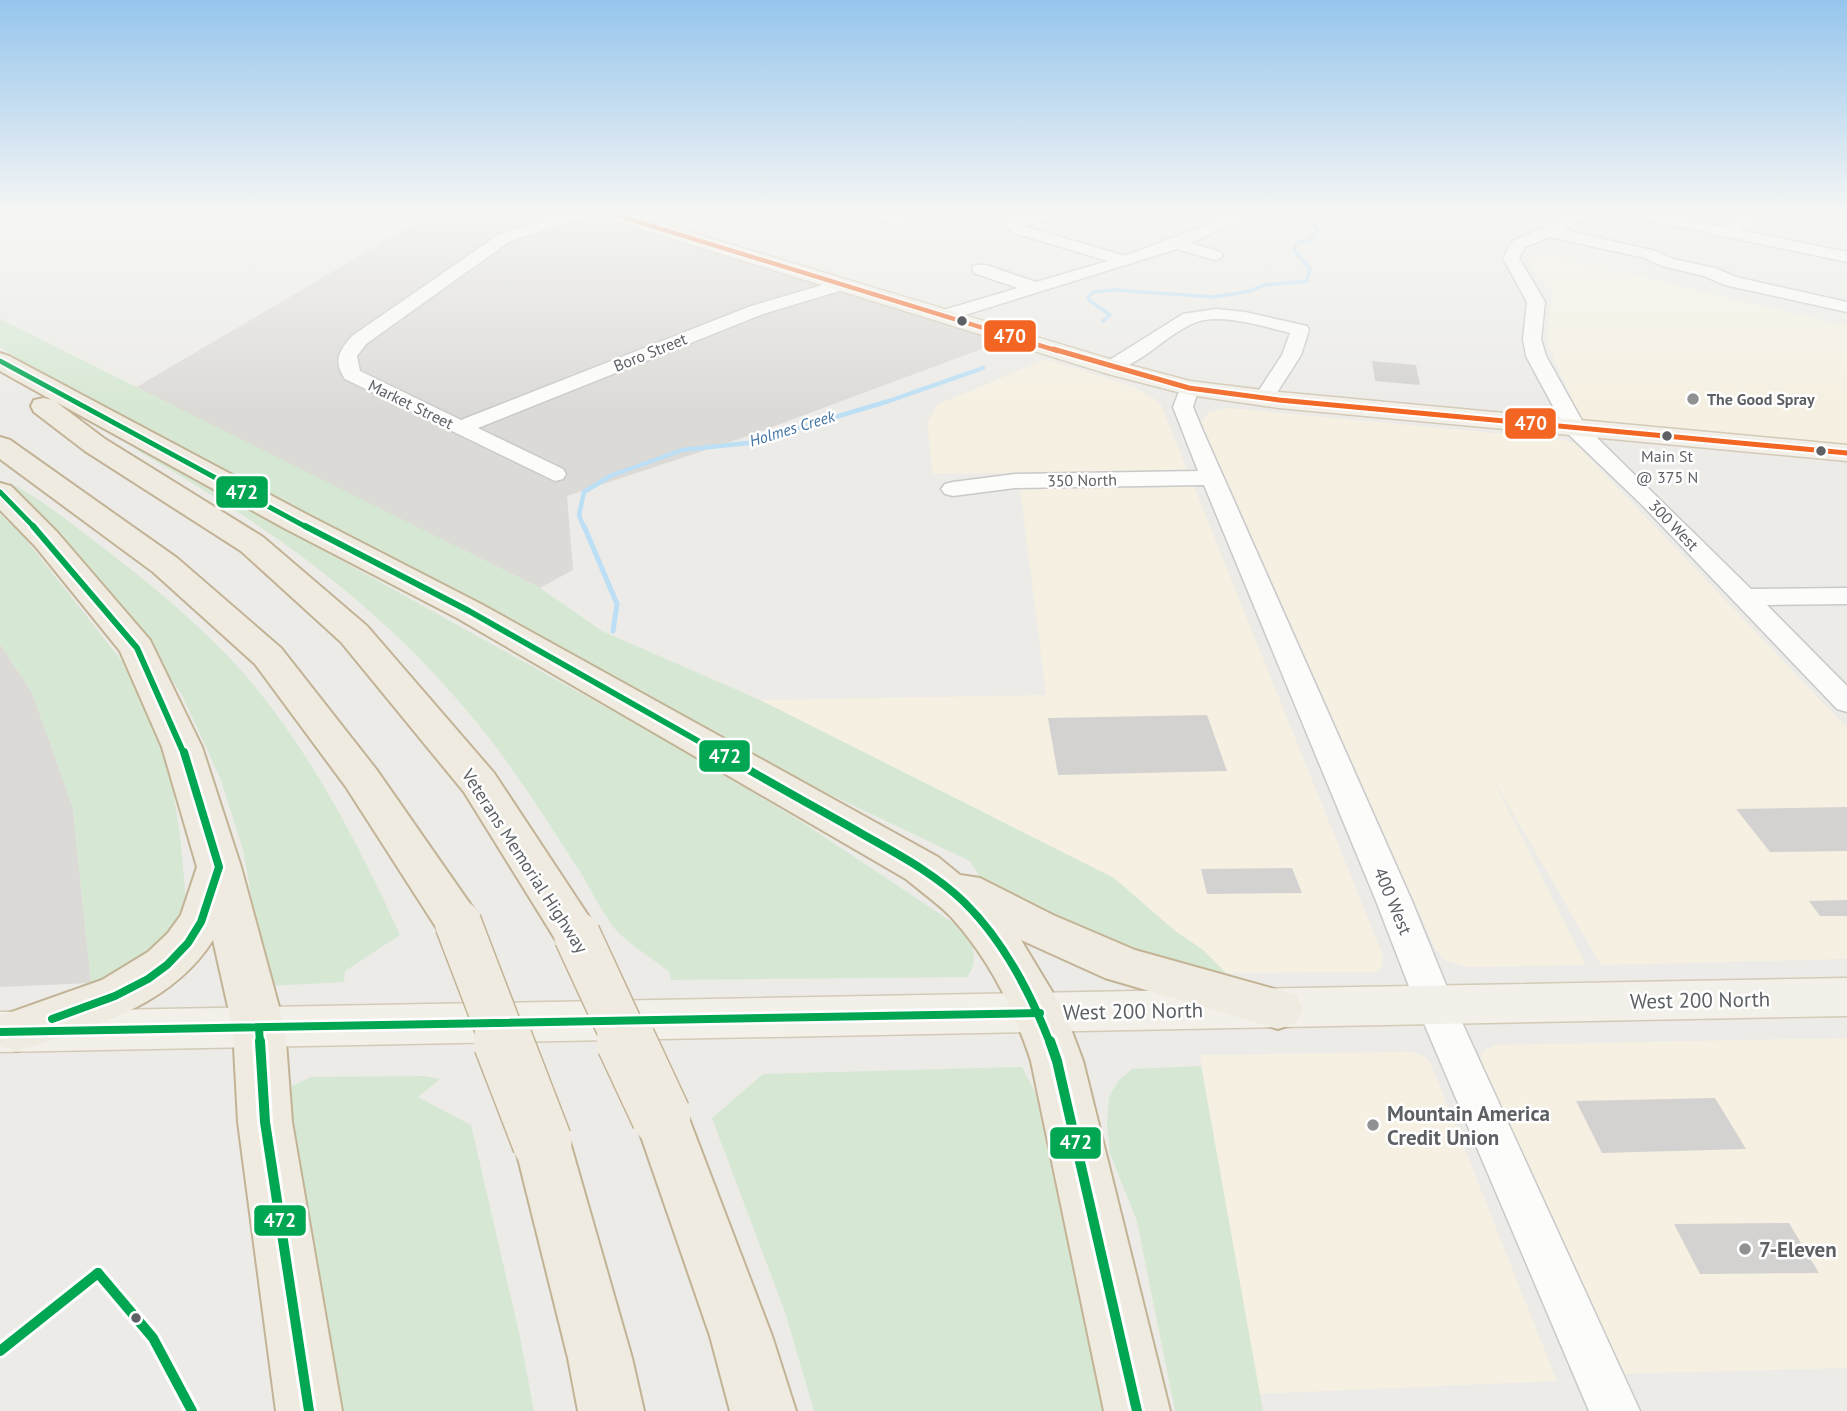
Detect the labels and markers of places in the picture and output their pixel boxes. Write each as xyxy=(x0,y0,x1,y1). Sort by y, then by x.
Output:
unlabelled marker xyxy=(955,314,969,328)
place label: The Good Spray xyxy=(1707,389,1815,409)
marker: The Good Spray xyxy=(1685,391,1701,407)
marker: Main St @ 375 N xyxy=(1660,429,1674,443)
unlabelled marker xyxy=(1814,444,1828,458)
place label: Main St @ 375 N xyxy=(1636,446,1698,487)
place label: Mountain America Credit Union xyxy=(1387,1100,1550,1151)
marker: Mountain America Credit Union xyxy=(1365,1117,1381,1133)
place label: 7-Eleven xyxy=(1759,1236,1837,1263)
marker: 7-Eleven xyxy=(1737,1241,1753,1257)
unlabelled marker xyxy=(129,1311,143,1325)

